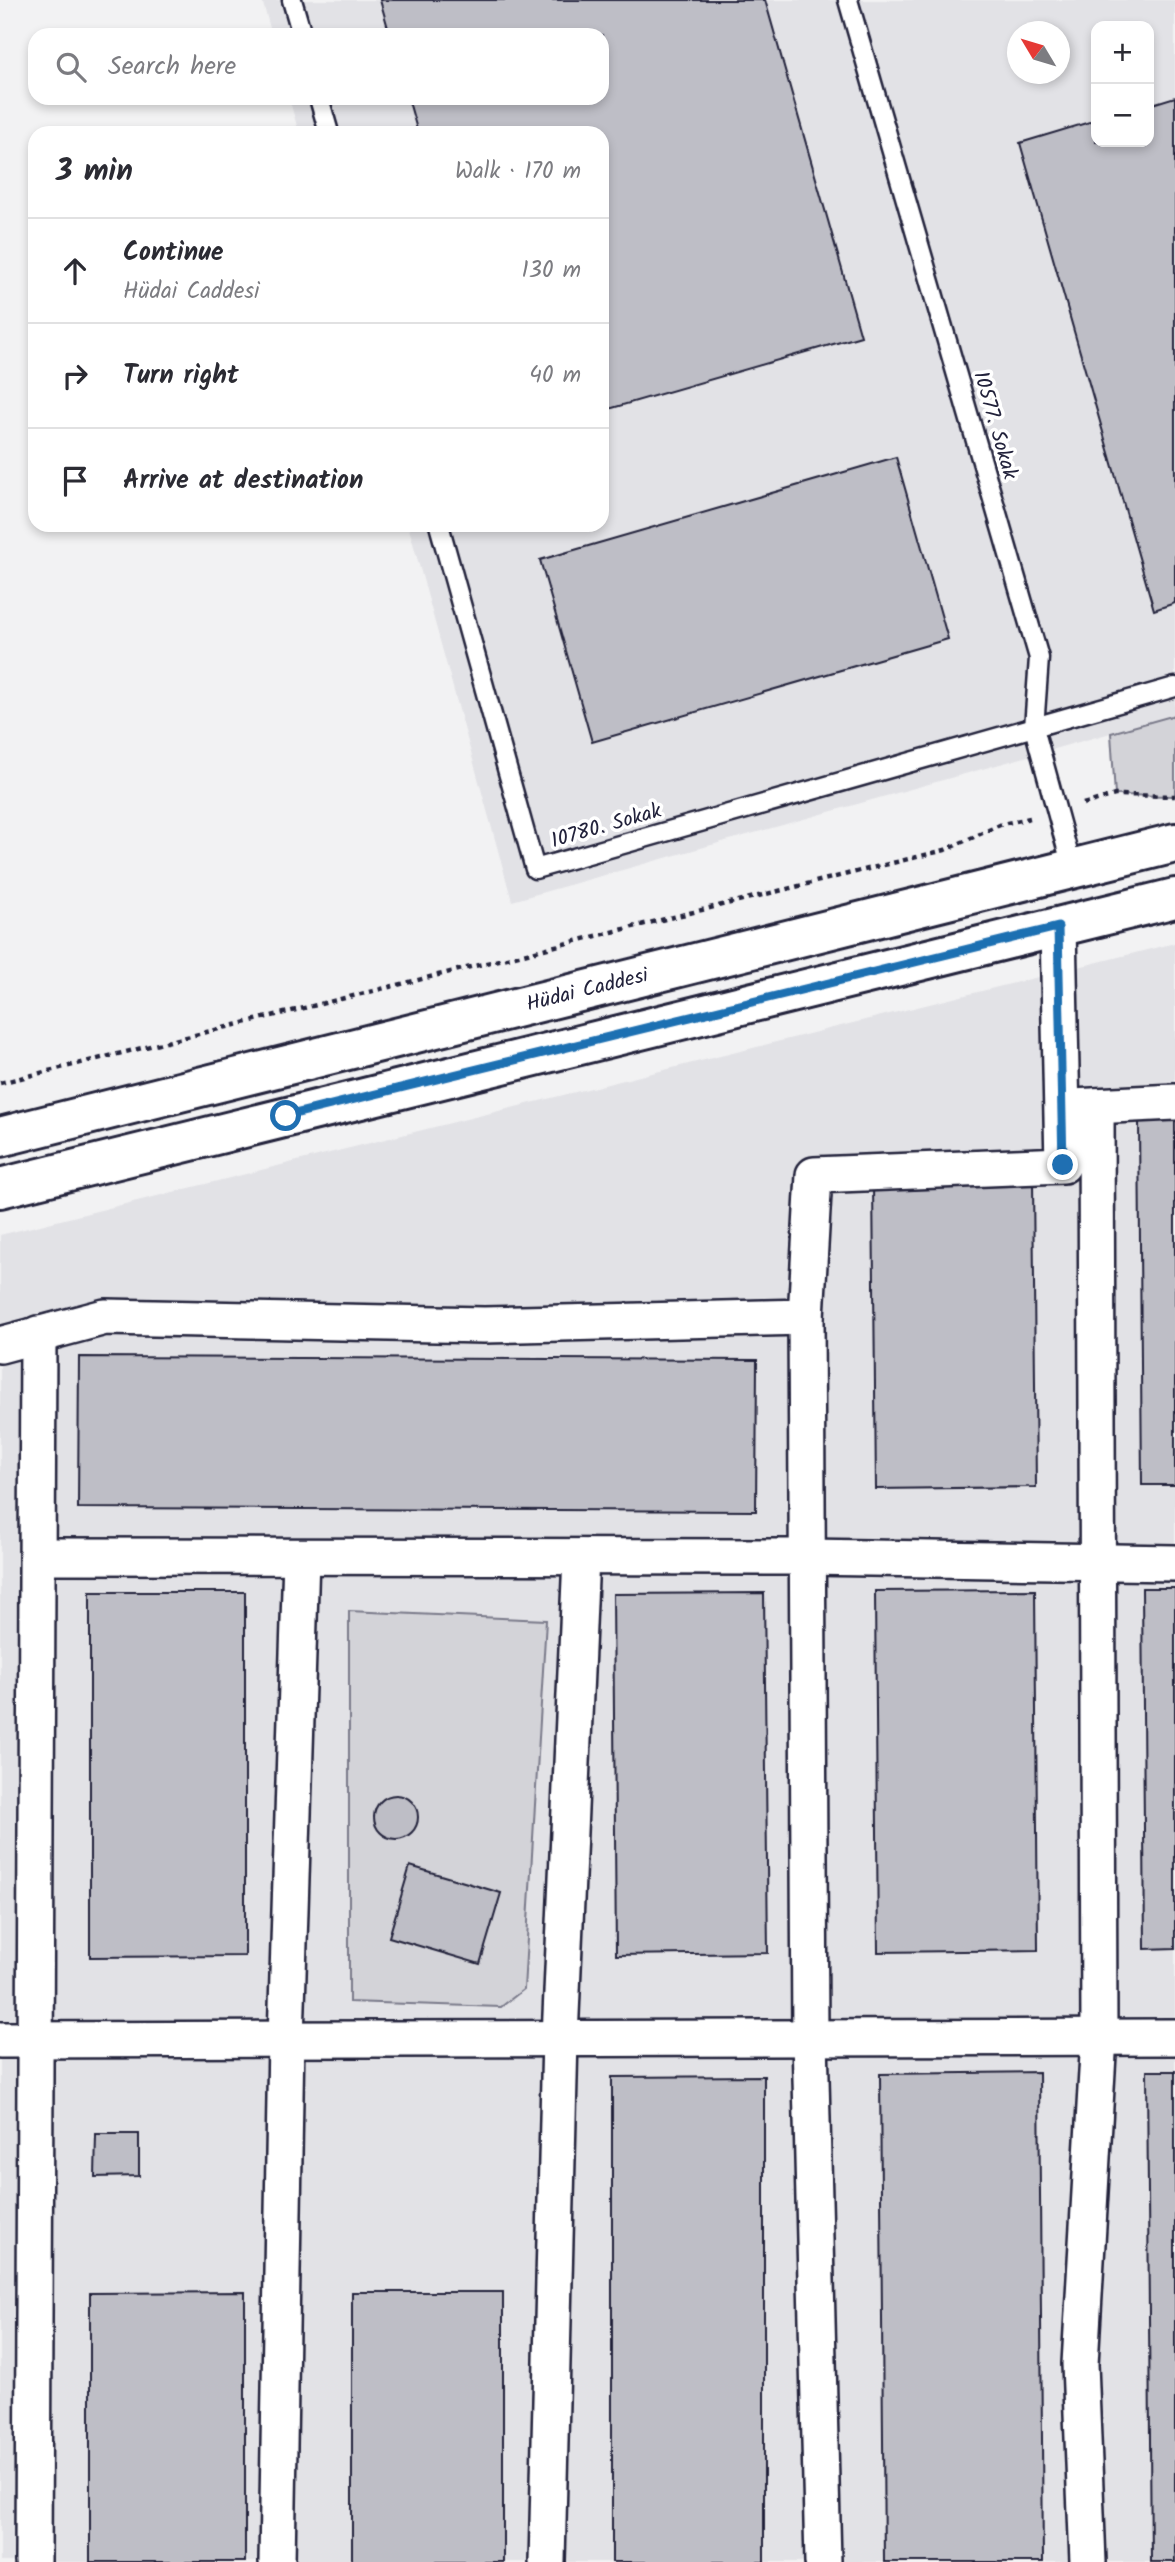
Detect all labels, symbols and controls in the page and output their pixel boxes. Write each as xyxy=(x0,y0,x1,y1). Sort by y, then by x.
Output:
north arrow xyxy=(1007,21,1070,84)
map controls xyxy=(1091,21,1154,147)
button: + xyxy=(1091,21,1154,84)
search box xyxy=(28,28,609,105)
text: Search here xyxy=(108,46,236,88)
icon: search xyxy=(52,48,90,86)
button: − xyxy=(1091,84,1154,147)
text: 3 min xyxy=(56,148,133,196)
text: Walk · 170 m xyxy=(455,154,581,190)
text: Continue xyxy=(123,232,224,274)
icon: ahead xyxy=(56,252,94,290)
text: 130 m xyxy=(522,253,581,289)
text: Hüdai Caddesi xyxy=(123,274,260,310)
text: Turn right xyxy=(123,355,239,397)
icon: right xyxy=(56,357,94,395)
text: 40 m xyxy=(529,358,581,394)
street label: 10577. Sokak xyxy=(963,367,1026,484)
text: Arrive at destination xyxy=(123,460,363,502)
icon: arrive xyxy=(56,462,94,500)
street label: 10780. Sokak xyxy=(547,795,666,858)
street label: Hüdai Caddesi xyxy=(523,959,653,1022)
route start xyxy=(270,1100,301,1131)
route end xyxy=(1047,1149,1078,1180)

